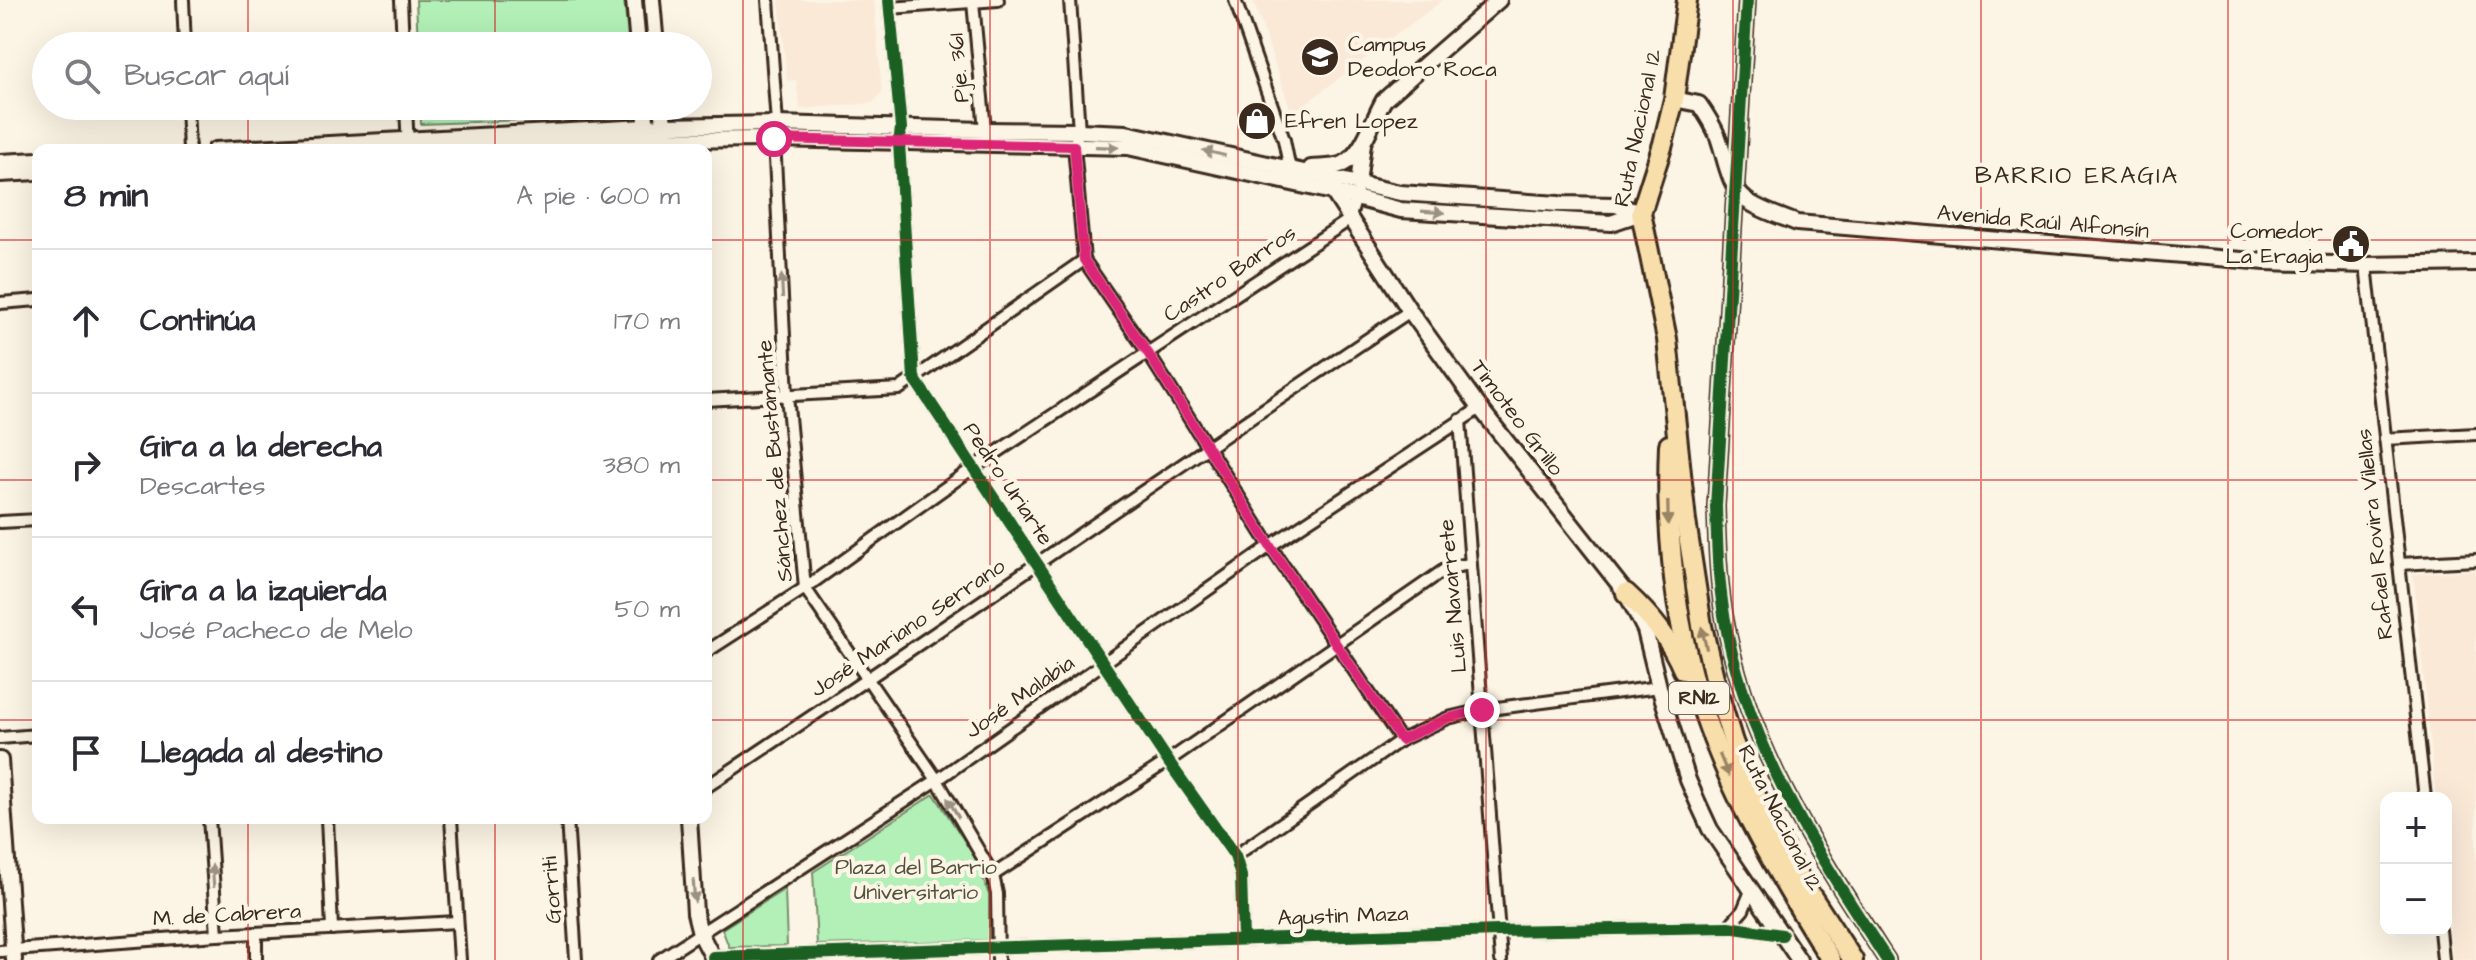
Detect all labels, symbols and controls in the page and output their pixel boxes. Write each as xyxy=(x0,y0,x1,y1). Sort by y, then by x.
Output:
place label: Campus Deodoro Roca xyxy=(1348,29,1497,85)
search box xyxy=(32,32,712,120)
street label: Pje. 361 xyxy=(941,32,977,104)
school or university icon: Campus Deodoro Roca xyxy=(1299,36,1341,78)
street label: Ruta Nacional 12 xyxy=(1606,46,1670,210)
icon: search xyxy=(60,54,104,98)
text: Buscar aquí xyxy=(124,55,289,97)
shop icon: Efren Lopez xyxy=(1236,100,1278,142)
place label: Efren Lopez xyxy=(1285,106,1418,137)
route start xyxy=(756,121,792,157)
one-way arrow xyxy=(1095,140,1120,153)
one-way arrow xyxy=(1202,146,1227,159)
district label: BARRIO ERAGIA xyxy=(1975,159,2179,193)
text: 8 min xyxy=(64,172,148,220)
text: A pie · 600 m xyxy=(516,178,680,214)
street label: Avenida Raúl Alfonsín xyxy=(1936,197,2150,247)
one-way arrow xyxy=(1421,206,1446,219)
place label: Comedor La Eragia xyxy=(2226,216,2323,273)
street label: Castro Barros xyxy=(1157,218,1303,330)
public building icon: Comedor La Eragia xyxy=(2330,223,2372,265)
one-way arrow xyxy=(775,273,788,298)
icon: ahead xyxy=(64,299,108,343)
text: Continúa xyxy=(140,300,255,342)
text: 170 m xyxy=(614,303,680,339)
street label: Sánchez de Bustamante xyxy=(749,339,801,583)
street label: Timoteo Grillo xyxy=(1463,353,1571,483)
street label: Pedro Uriarte xyxy=(955,416,1061,552)
text: Gira a la derecha xyxy=(140,426,382,468)
street label: Rafael Rovira Vilellas xyxy=(2349,427,2401,641)
icon: right xyxy=(64,443,108,487)
text: 380 m xyxy=(603,447,680,483)
text: Descartes xyxy=(140,468,266,504)
one-way arrow xyxy=(1662,501,1675,526)
street label: Luis Navarrete xyxy=(1431,518,1475,674)
street label: José Mariano Serrano xyxy=(804,551,1012,705)
text: Gira a la izquierda xyxy=(140,570,386,612)
icon: left xyxy=(64,587,108,631)
text: 50 m xyxy=(615,591,680,627)
text: José Pacheco de Melo xyxy=(140,612,413,648)
one-way arrow xyxy=(1697,625,1710,650)
street label: José Malabia xyxy=(959,648,1081,746)
road number: RN12 xyxy=(1669,682,1729,714)
route end xyxy=(1464,692,1500,728)
icon: arrive xyxy=(64,731,108,775)
text: Llegada al destino xyxy=(140,732,382,774)
street label: Ruta Nacional 12 xyxy=(1730,740,1830,897)
one-way arrow xyxy=(1718,753,1731,777)
map controls xyxy=(2380,792,2452,936)
button: + xyxy=(2380,792,2452,864)
one-way arrow xyxy=(946,797,960,819)
park label: Plaza del Barrio Universitario xyxy=(835,852,998,908)
street label: Gorriti xyxy=(534,855,570,925)
one-way arrow xyxy=(206,863,219,888)
button: − xyxy=(2380,864,2452,936)
one-way arrow xyxy=(688,879,701,904)
street label: M. de Cabrera xyxy=(152,896,302,934)
street label: Agustin Maza xyxy=(1277,898,1409,935)

